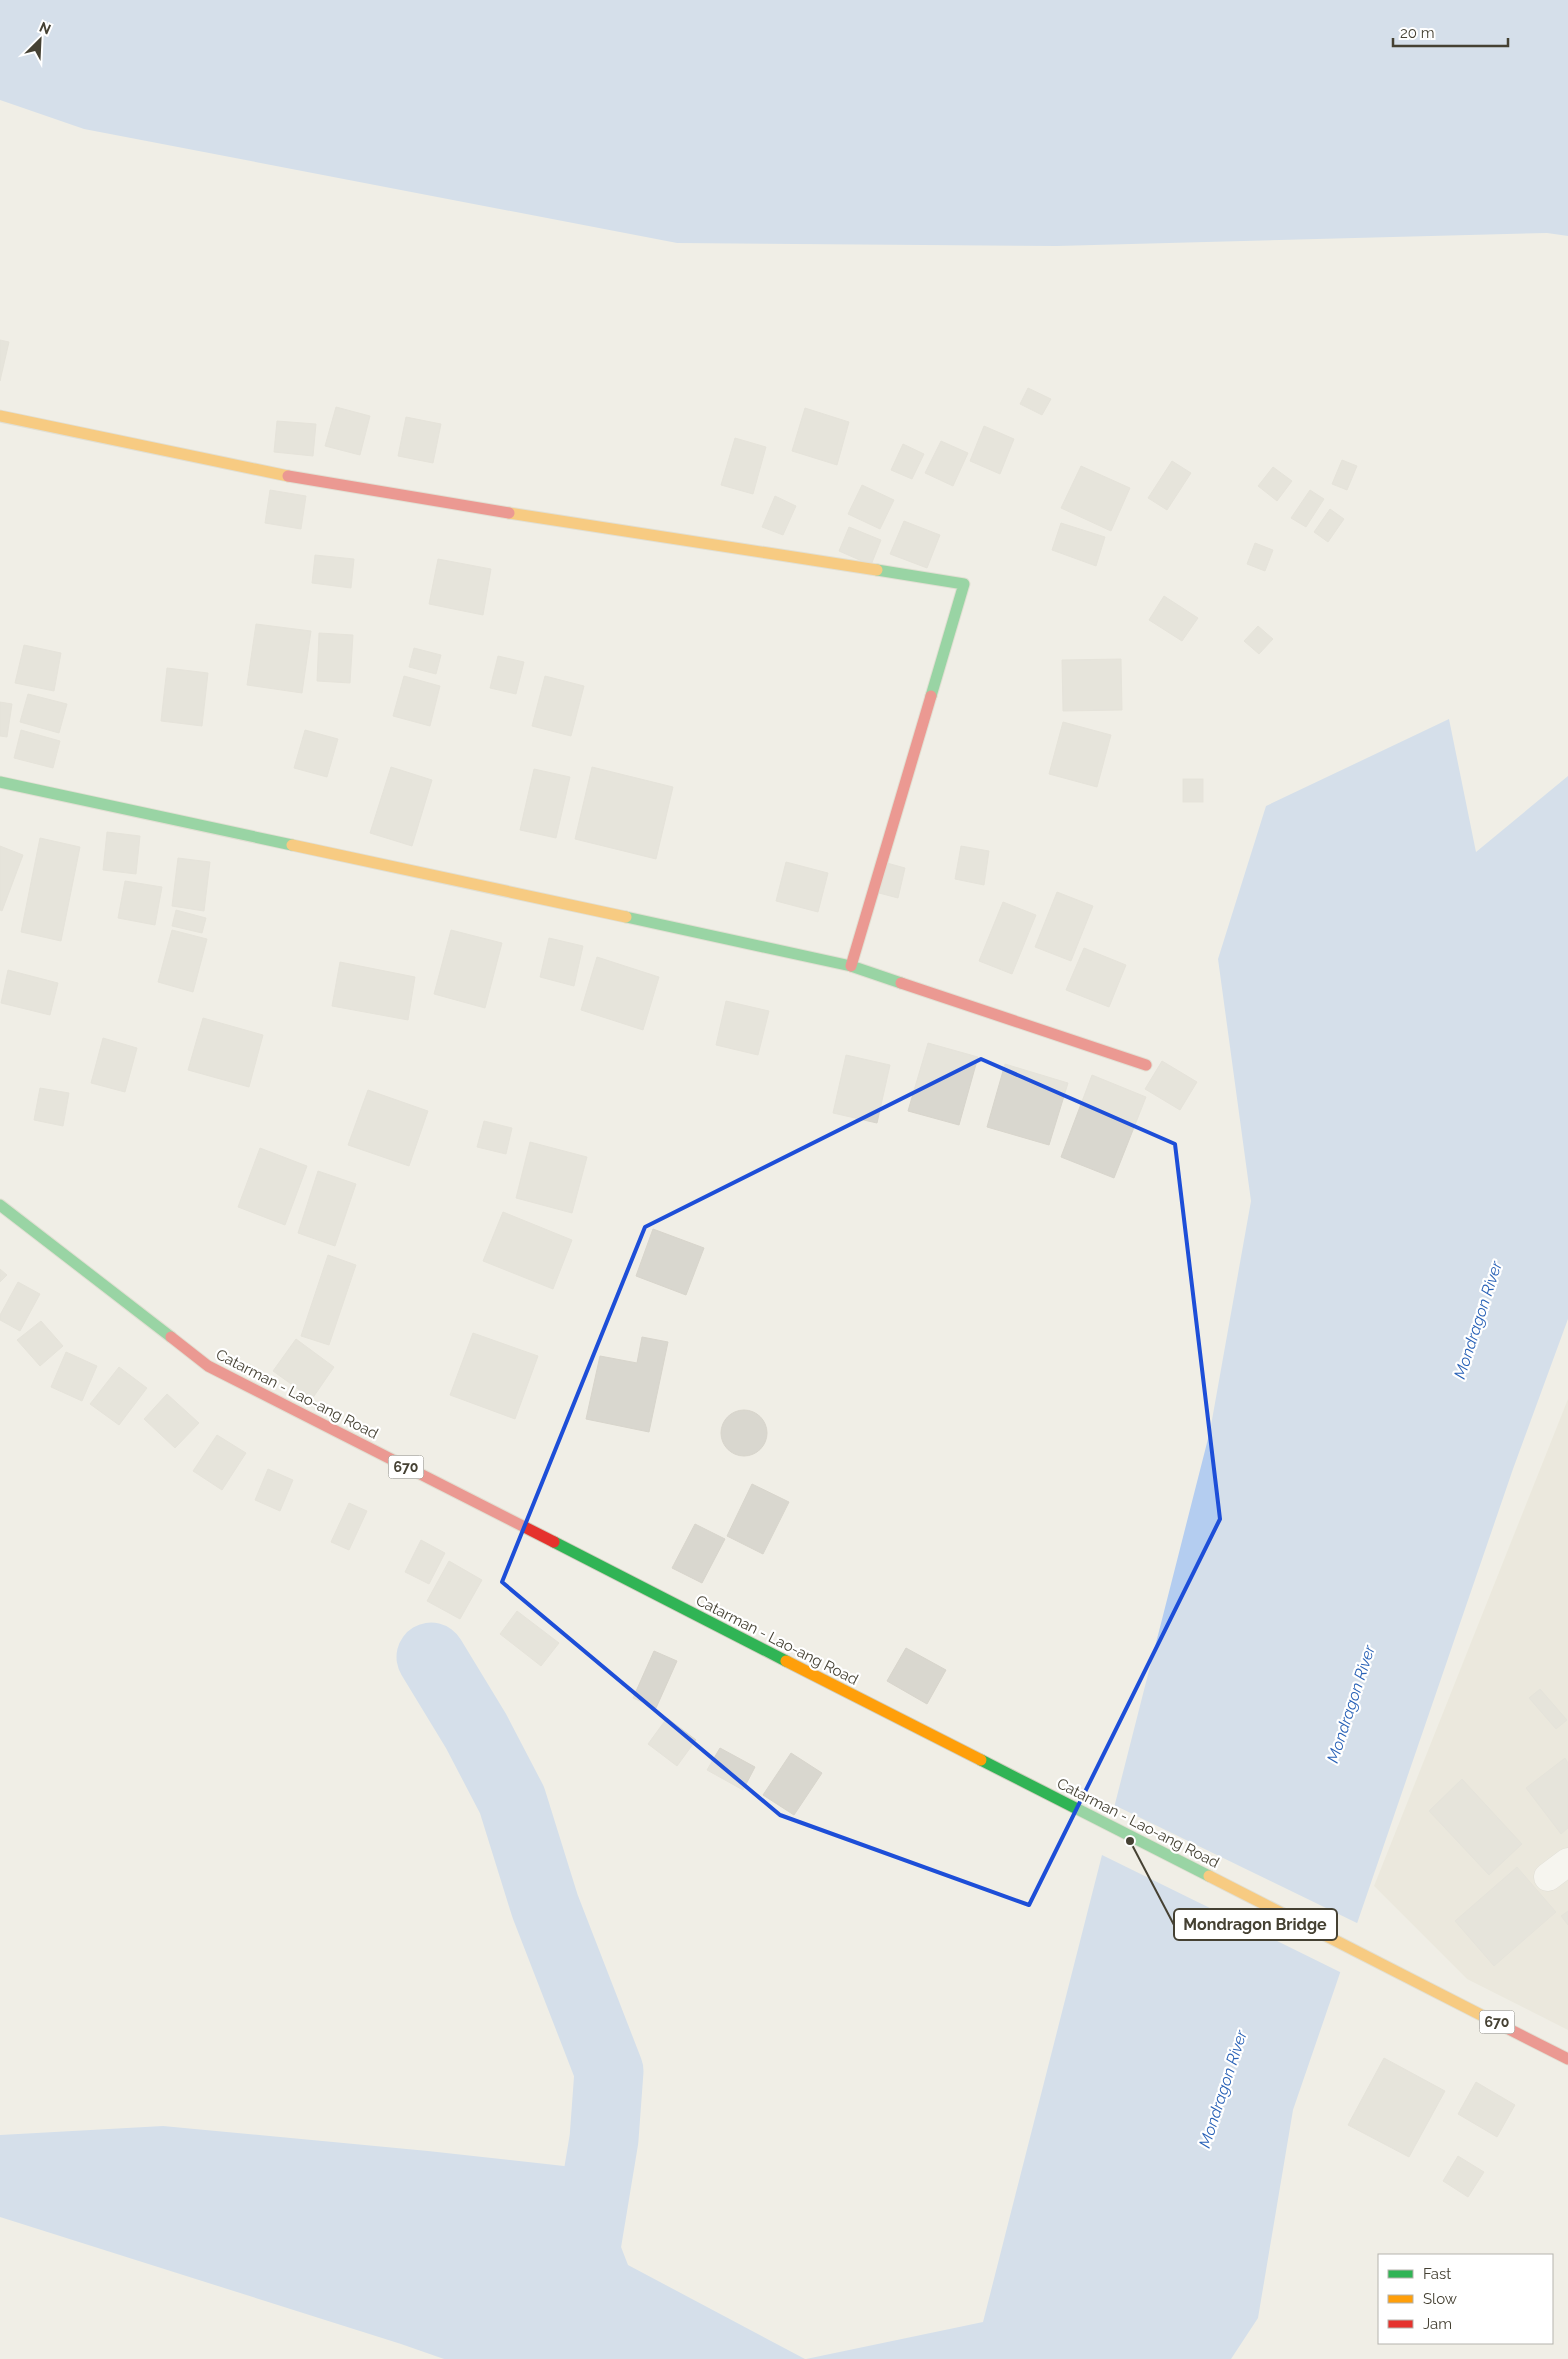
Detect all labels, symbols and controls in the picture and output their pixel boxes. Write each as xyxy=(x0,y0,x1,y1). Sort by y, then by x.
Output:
north arrow xyxy=(15,15,65,65)
scale bar xyxy=(1393,15,1508,47)
text: N xyxy=(37,19,53,38)
text: 20 m xyxy=(1400,24,1435,42)
water label: Mondragon River xyxy=(1450,1258,1506,1381)
street label: Catarman - Lao-ang Road xyxy=(213,1345,381,1443)
road number: 670 xyxy=(388,1455,424,1478)
street label: Catarman - Lao-ang Road xyxy=(693,1591,861,1689)
water label: Mondragon River xyxy=(1323,1642,1379,1765)
street label: Catarman - Lao-ang Road xyxy=(1054,1774,1222,1872)
callout: Mondragon Bridge xyxy=(1174,1909,1337,1940)
text: Mondragon Bridge xyxy=(1183,1915,1327,1934)
road number: 670 xyxy=(1480,2010,1514,2034)
water label: Mondragon River xyxy=(1195,2027,1251,2150)
legend xyxy=(1378,2254,1553,2344)
text: Fast xyxy=(1423,2265,1451,2283)
text: Slow xyxy=(1423,2290,1457,2308)
text: Jam xyxy=(1423,2315,1452,2333)

